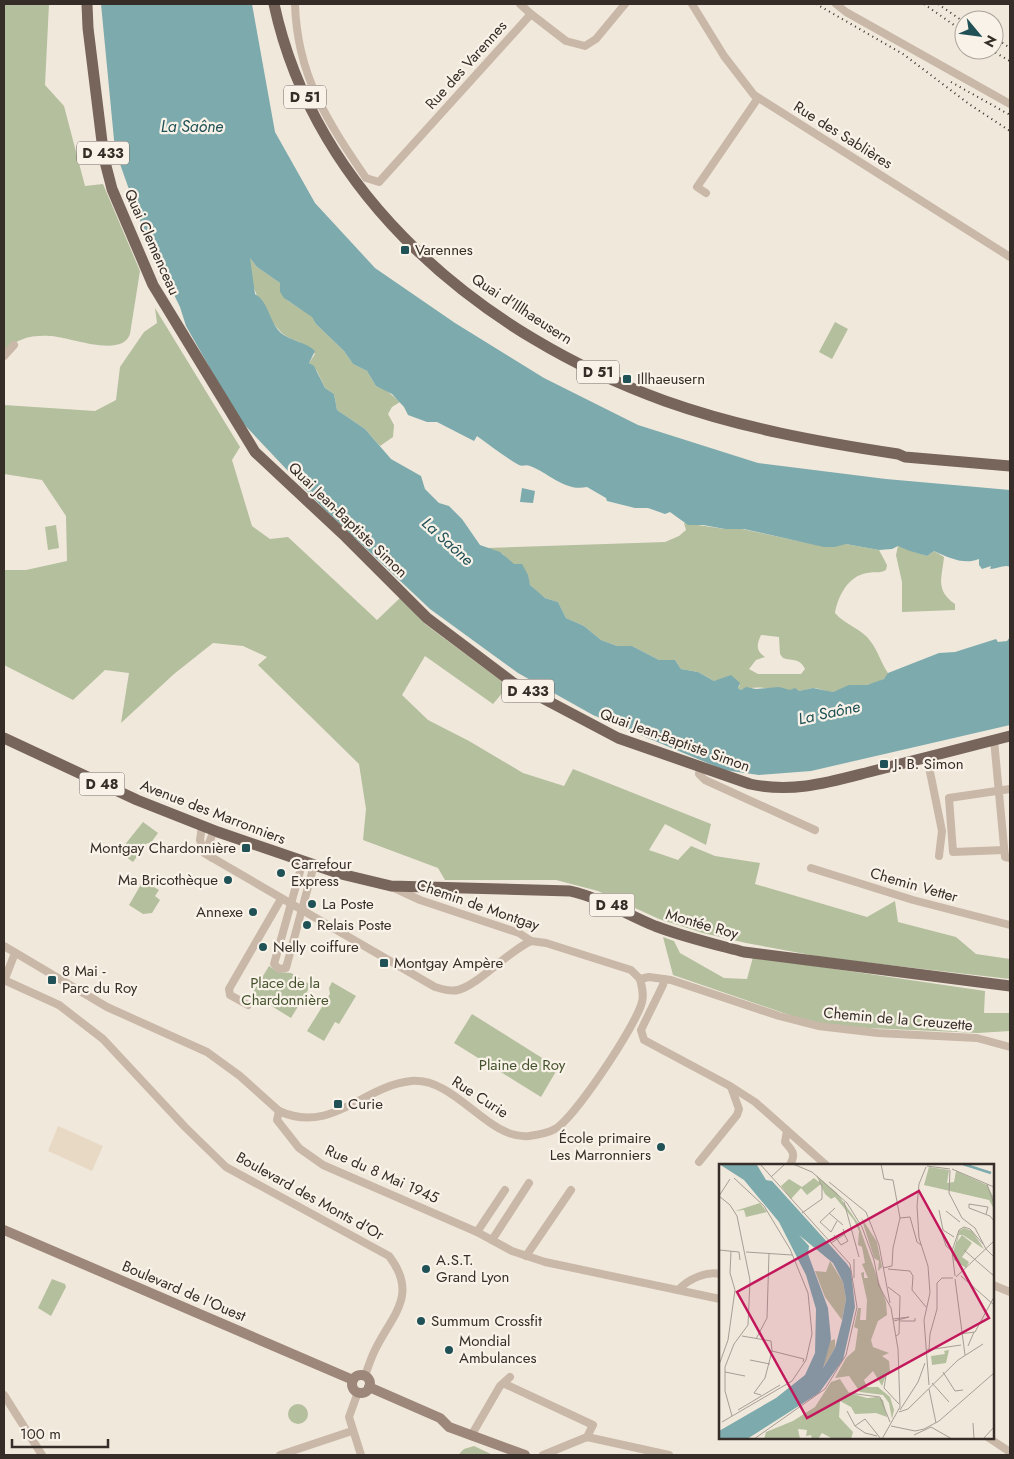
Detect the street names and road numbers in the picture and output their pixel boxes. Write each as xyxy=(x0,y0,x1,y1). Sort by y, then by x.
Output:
street label: Rue des Varennes xyxy=(420,16,512,114)
road number: D 51 xyxy=(284,85,326,108)
street label: Rue des Sablières xyxy=(789,96,897,174)
road number: D 433 xyxy=(77,142,129,164)
street label: Quai Clemenceau xyxy=(119,185,185,299)
street label: Quai d'Illhaeusern xyxy=(467,268,577,350)
road number: D 51 xyxy=(577,361,619,384)
street label: Quai Jean-Baptiste Simon xyxy=(283,457,413,583)
road number: D 433 xyxy=(502,679,554,702)
street label: Quai Jean-Baptiste Simon xyxy=(597,703,753,777)
road number: D 48 xyxy=(80,772,124,796)
street label: Avenue des Marronniers xyxy=(137,774,289,850)
street label: Chemin Vetter xyxy=(868,862,961,908)
street label: Chemin de Montgay xyxy=(414,874,543,936)
road number: D 48 xyxy=(590,894,634,916)
street label: Montée Roy xyxy=(663,903,741,945)
street label: Chemin de la Creuzette xyxy=(822,1002,974,1037)
street label: Rue Curie xyxy=(447,1071,513,1124)
street label: Rue du 8 Mai 1945 xyxy=(322,1139,442,1209)
street label: Boulevard des Monts d'Or xyxy=(232,1146,389,1246)
street label: Boulevard de l'Ouest xyxy=(119,1255,250,1327)

